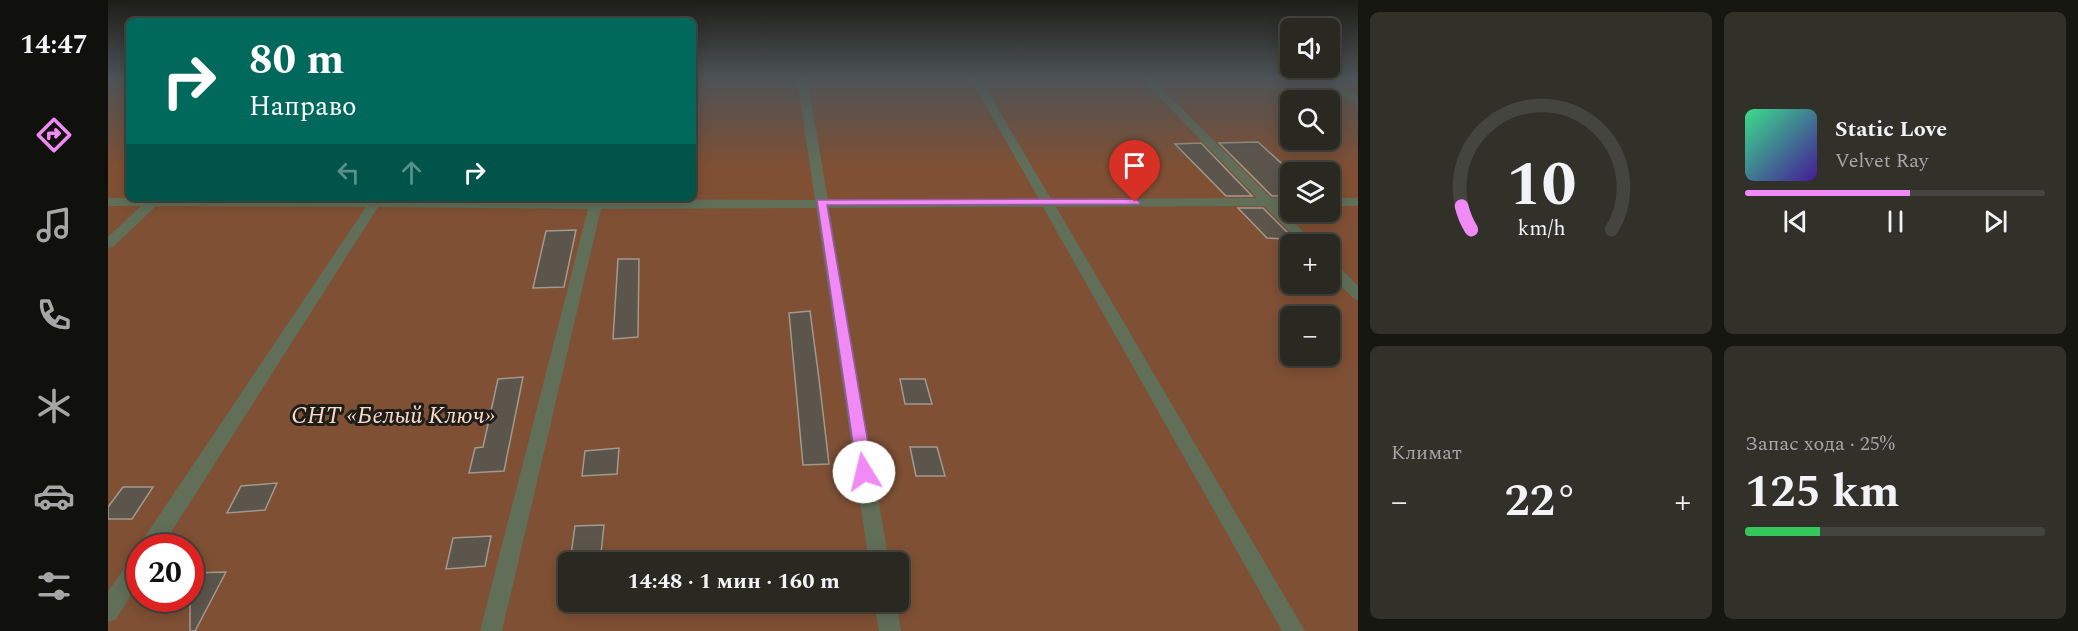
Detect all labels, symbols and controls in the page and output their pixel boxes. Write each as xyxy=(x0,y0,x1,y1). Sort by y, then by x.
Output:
map controls xyxy=(1280,18,1340,366)
button: sound xyxy=(1280,18,1340,78)
text: 14:47 xyxy=(20,24,88,66)
text: 80 m xyxy=(249,29,344,92)
icon: right xyxy=(150,42,228,120)
text: Направо xyxy=(249,86,357,128)
button: search xyxy=(1280,90,1340,150)
text: Static Love xyxy=(1835,113,1947,146)
icon: directions xyxy=(33,114,75,156)
text: 10 xyxy=(1506,138,1576,233)
pin xyxy=(1109,140,1160,202)
text: Velvet Ray xyxy=(1835,146,1928,176)
icon: arrive xyxy=(1118,149,1151,182)
icon: left xyxy=(332,156,365,189)
icon: ahead xyxy=(395,156,428,189)
icon: right xyxy=(458,156,491,189)
button: layers xyxy=(1280,162,1340,222)
icon: music xyxy=(33,204,75,246)
icon: previous xyxy=(1779,205,1812,238)
icon: pause xyxy=(1879,205,1912,238)
icon: next xyxy=(1979,205,2012,238)
text: km/h xyxy=(1517,213,1565,246)
button: + xyxy=(1280,234,1340,294)
icon: phone xyxy=(33,294,75,336)
button: − xyxy=(1280,306,1340,366)
icon: climate xyxy=(33,385,75,427)
park label: СНТ «Белый Ключ» xyxy=(291,398,495,434)
text: Запас хода · 25% xyxy=(1745,429,1895,459)
text: Климат xyxy=(1391,438,1462,468)
position arrow xyxy=(832,440,896,504)
text: 125 km xyxy=(1745,458,1900,527)
text: 22° xyxy=(1505,467,1578,536)
icon: car xyxy=(33,475,75,517)
text: − xyxy=(1391,477,1408,527)
text: + xyxy=(1675,477,1691,527)
speed limit sign: 20 xyxy=(126,534,204,612)
icon: filters xyxy=(33,565,75,607)
text: 14:48 · 1 мин · 160 m xyxy=(627,565,840,598)

